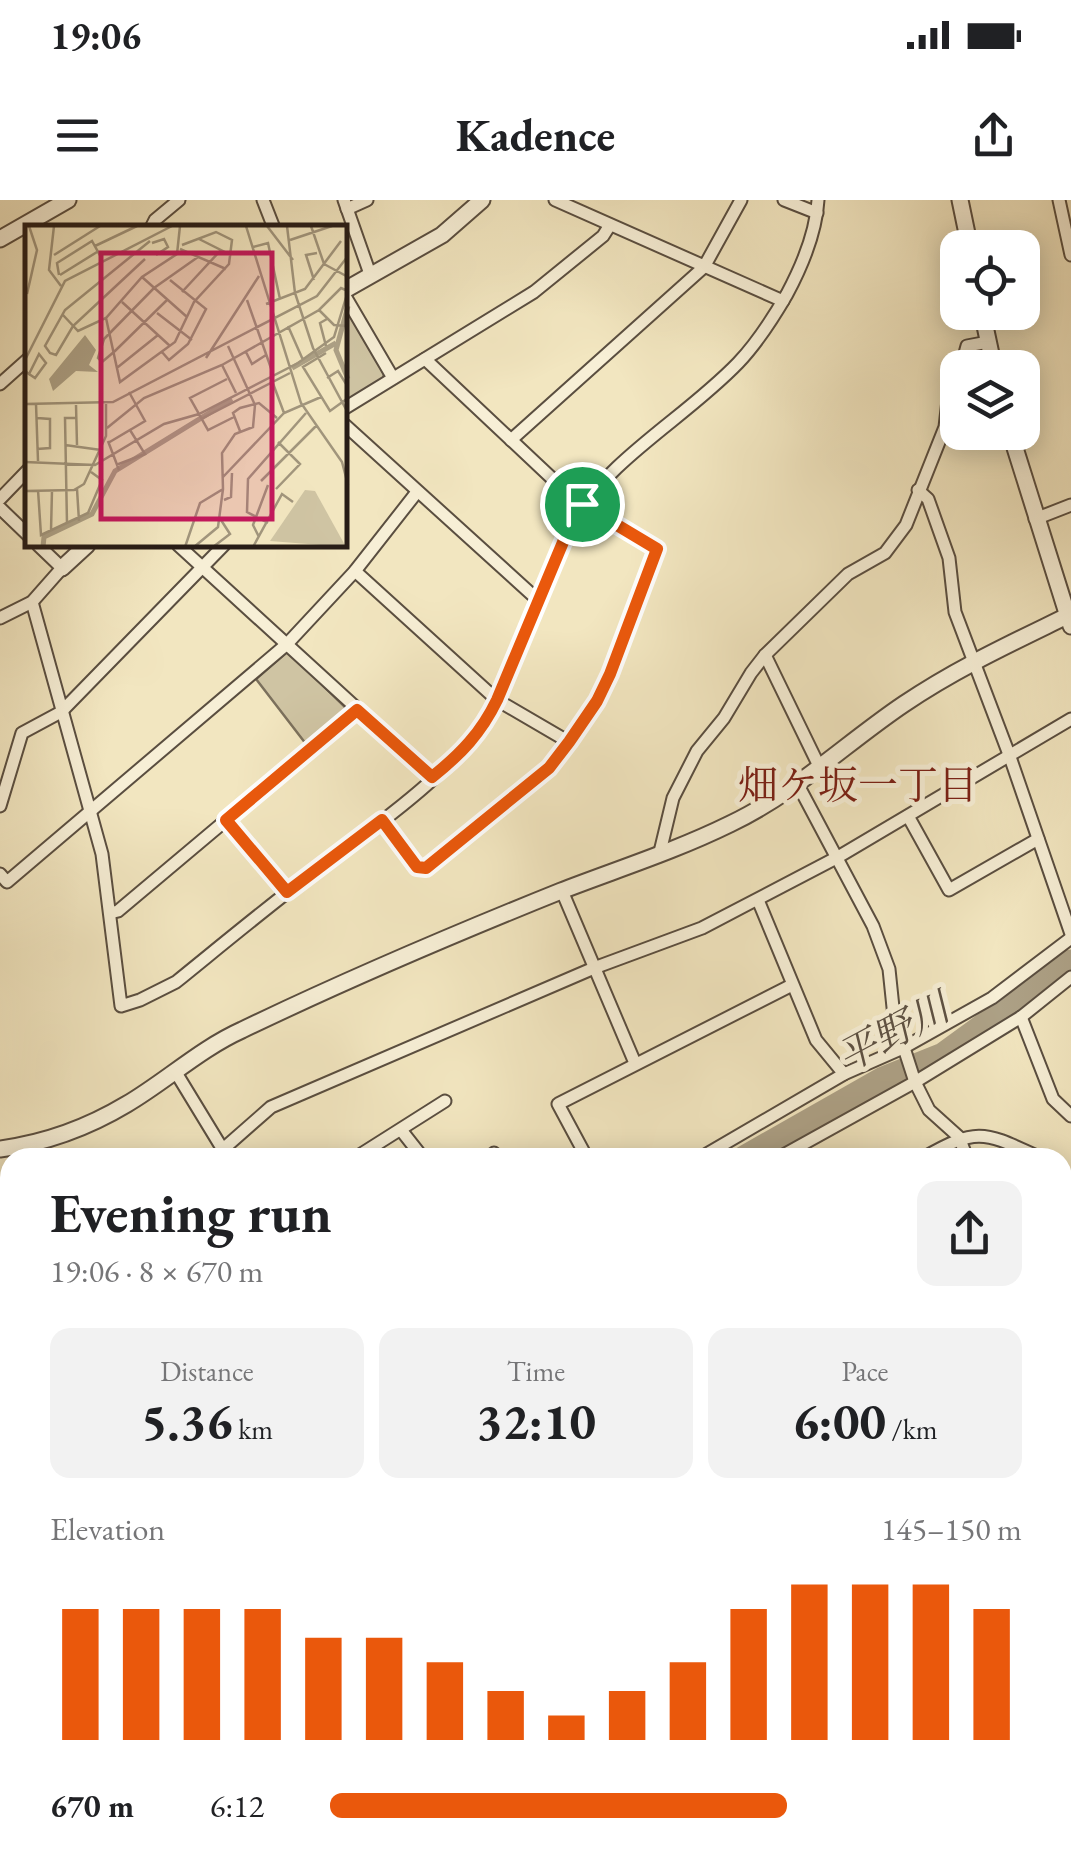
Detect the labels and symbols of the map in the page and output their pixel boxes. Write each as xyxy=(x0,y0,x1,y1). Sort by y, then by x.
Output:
inset map xyxy=(25,225,348,548)
pin xyxy=(540,462,625,547)
district label: 畑ケ坂一丁目 xyxy=(738,759,978,811)
water label: 平野川 xyxy=(828,979,962,1083)

